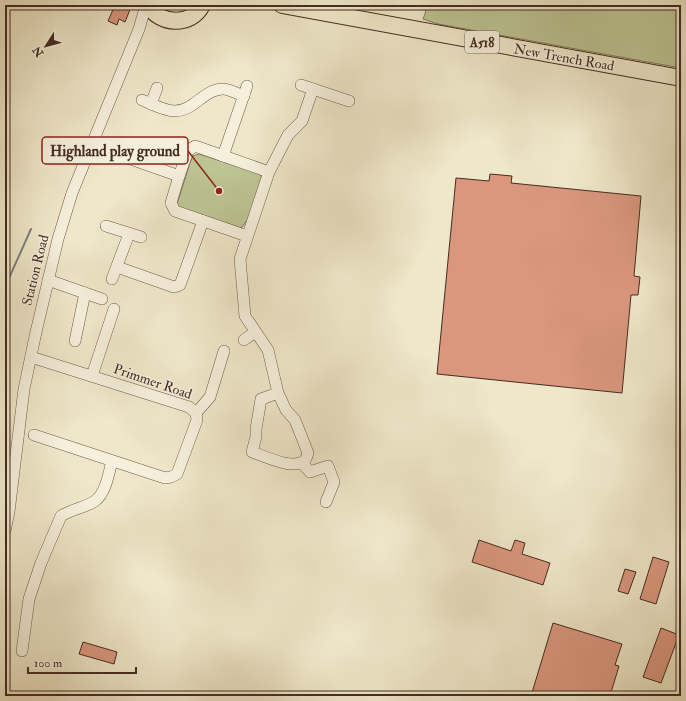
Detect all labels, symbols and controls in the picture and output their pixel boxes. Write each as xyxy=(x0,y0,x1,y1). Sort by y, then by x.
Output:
north arrow xyxy=(26,26,66,66)
road number: A518 xyxy=(465,31,499,53)
street label: New Trench Road xyxy=(512,40,616,75)
text: N xyxy=(29,43,47,60)
callout: Highland play ground xyxy=(42,137,188,164)
text: Highland play ground xyxy=(50,142,181,162)
street label: Station Road xyxy=(18,233,53,307)
street label: Primmer Road xyxy=(111,360,194,403)
scale bar xyxy=(28,649,136,675)
text: 100 m xyxy=(34,656,63,671)

